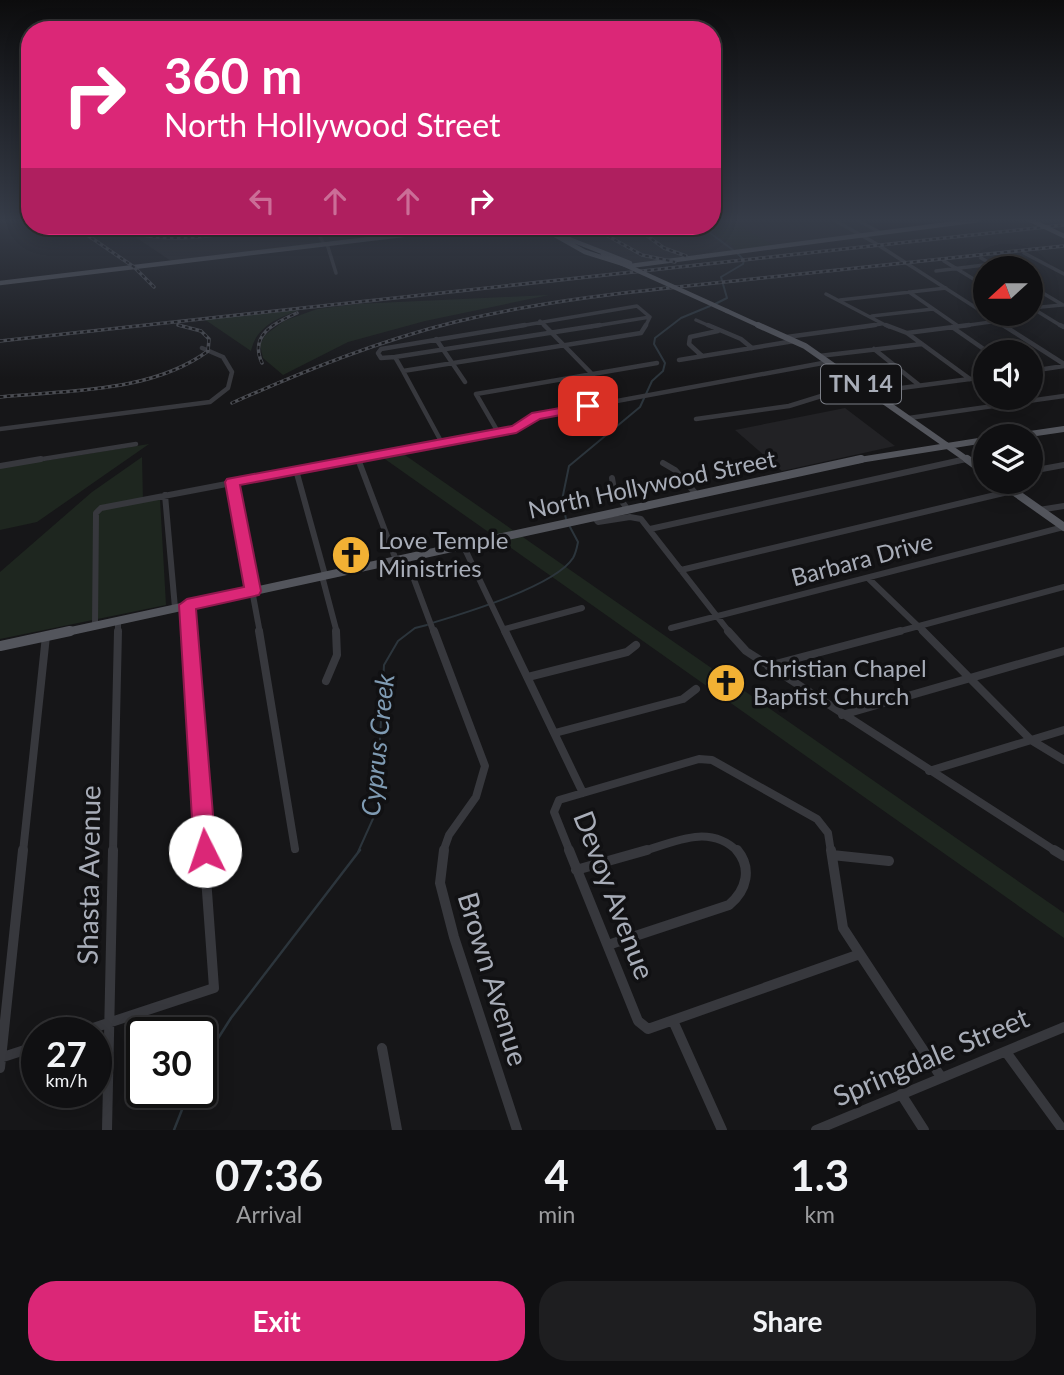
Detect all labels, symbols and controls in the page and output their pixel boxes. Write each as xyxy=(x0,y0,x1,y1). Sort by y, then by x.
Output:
text: 360 m xyxy=(164,46,302,104)
icon: right xyxy=(49,49,140,140)
text: North Hollywood Street xyxy=(164,105,501,144)
icon: left xyxy=(243,182,281,220)
icon: ahead xyxy=(316,182,354,220)
icon: ahead xyxy=(389,182,427,220)
icon: right xyxy=(462,182,500,220)
north arrow xyxy=(973,256,1043,326)
map controls xyxy=(973,256,1043,494)
button: sound xyxy=(973,340,1043,410)
road number: TN 14 xyxy=(821,364,901,404)
pin xyxy=(558,376,618,436)
icon: arrive xyxy=(569,387,607,425)
button: layers xyxy=(973,424,1043,494)
street label: North Hollywood Street xyxy=(525,443,779,524)
place label: Love Temple Ministries xyxy=(378,525,508,582)
street label: Barbara Drive xyxy=(788,526,935,591)
church icon: Love Temple Ministries xyxy=(330,534,372,576)
place label: Christian Chapel Baptist Church xyxy=(753,653,927,710)
church icon: Christian Chapel Baptist Church xyxy=(705,662,747,704)
water label: Cyprus Creek xyxy=(354,672,400,818)
street label: Shasta Avenue xyxy=(69,785,107,965)
street label: Devoy Avenue xyxy=(567,806,663,984)
position arrow xyxy=(168,814,242,888)
street label: Brown Avenue xyxy=(451,888,536,1070)
street label: Springdale Street xyxy=(828,1000,1034,1113)
speed limit sign: 30 xyxy=(126,1017,217,1108)
text: 27 xyxy=(46,1032,87,1074)
text: km/h xyxy=(45,1069,88,1091)
text: 07:36 xyxy=(215,1150,323,1200)
text: 4 xyxy=(545,1150,569,1200)
text: 1.3 xyxy=(790,1150,849,1200)
text: Arrival xyxy=(236,1200,302,1228)
text: min xyxy=(538,1200,575,1228)
text: km xyxy=(804,1200,835,1228)
button: Exit xyxy=(28,1281,525,1361)
button: Share xyxy=(539,1281,1036,1361)

